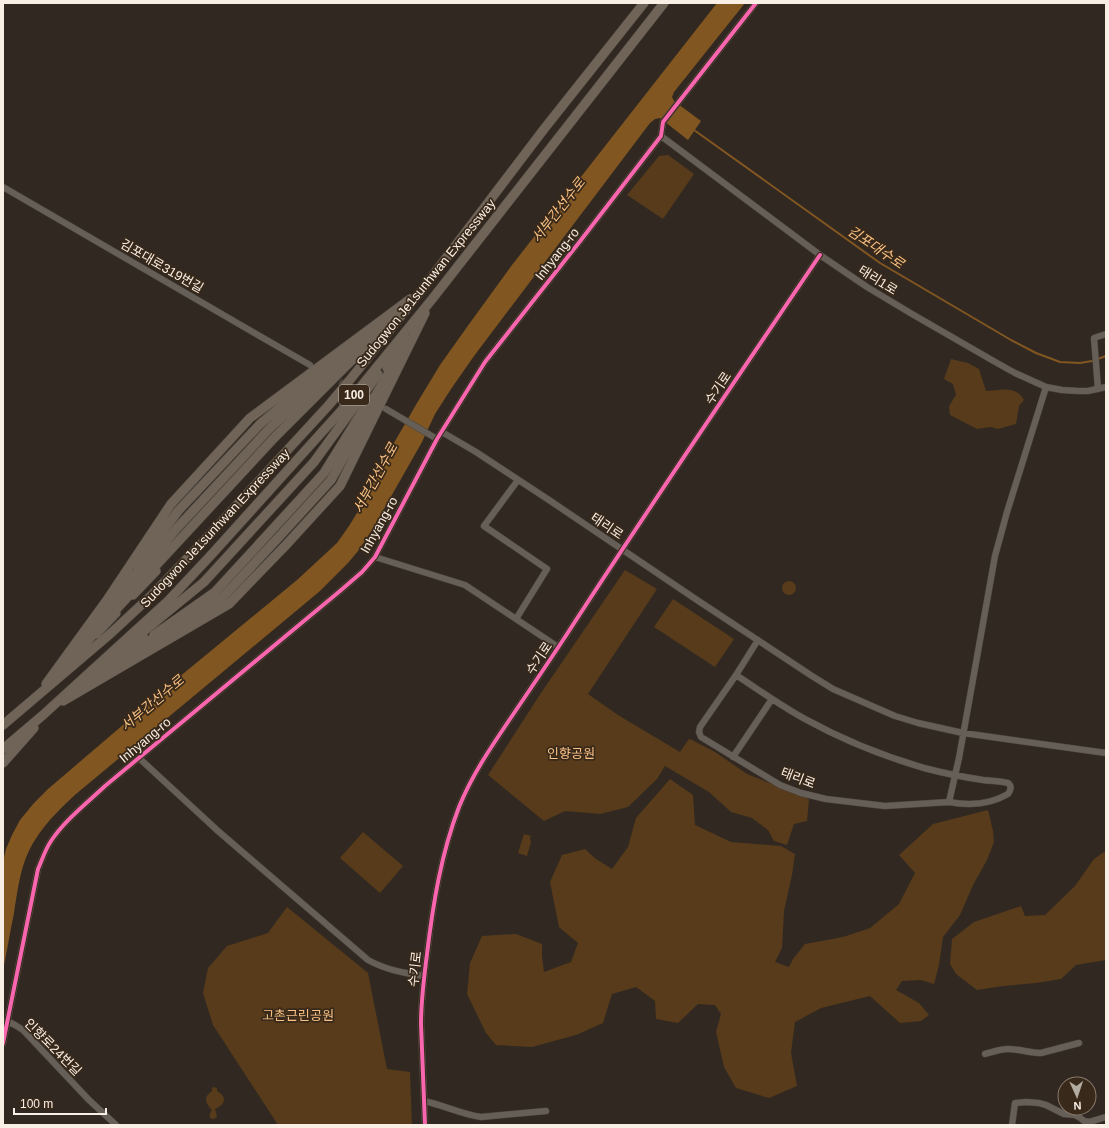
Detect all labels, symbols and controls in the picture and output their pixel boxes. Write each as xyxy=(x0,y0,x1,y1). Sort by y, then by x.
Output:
water label: 서부간선수로 xyxy=(528,174,589,245)
street label: Sudogwon Je1sunhwan Expressway xyxy=(354,196,499,370)
water label: 김포대수로 xyxy=(845,222,908,272)
street label: Inhyang-ro xyxy=(532,225,582,283)
street label: 김포대로319번길 xyxy=(118,236,206,296)
street label: 태리1로 xyxy=(856,262,900,298)
street label: 수기로 xyxy=(702,369,734,407)
road number: 100 xyxy=(339,385,369,405)
water label: 서부간선수로 xyxy=(349,439,401,516)
street label: Sudogwon Je1sunhwan Expressway xyxy=(137,445,293,611)
street label: Inhyang-ro xyxy=(357,494,401,556)
street label: 태리로 xyxy=(588,510,626,542)
street label: 수기로 xyxy=(523,639,555,677)
water label: 서부간선수로 xyxy=(117,671,188,734)
street label: Inhyang-ro xyxy=(116,714,174,766)
park label: 인향공원 xyxy=(547,746,595,761)
street label: 태리로 xyxy=(779,765,817,791)
street label: 수기로 xyxy=(406,950,424,988)
park label: 고촌근린공원 xyxy=(262,1008,334,1023)
street label: 인향로24번길 xyxy=(21,1015,85,1079)
north arrow xyxy=(1057,1076,1097,1116)
scale bar xyxy=(14,1090,106,1116)
text: 100 m xyxy=(20,1097,53,1111)
text: N xyxy=(1073,1100,1082,1112)

